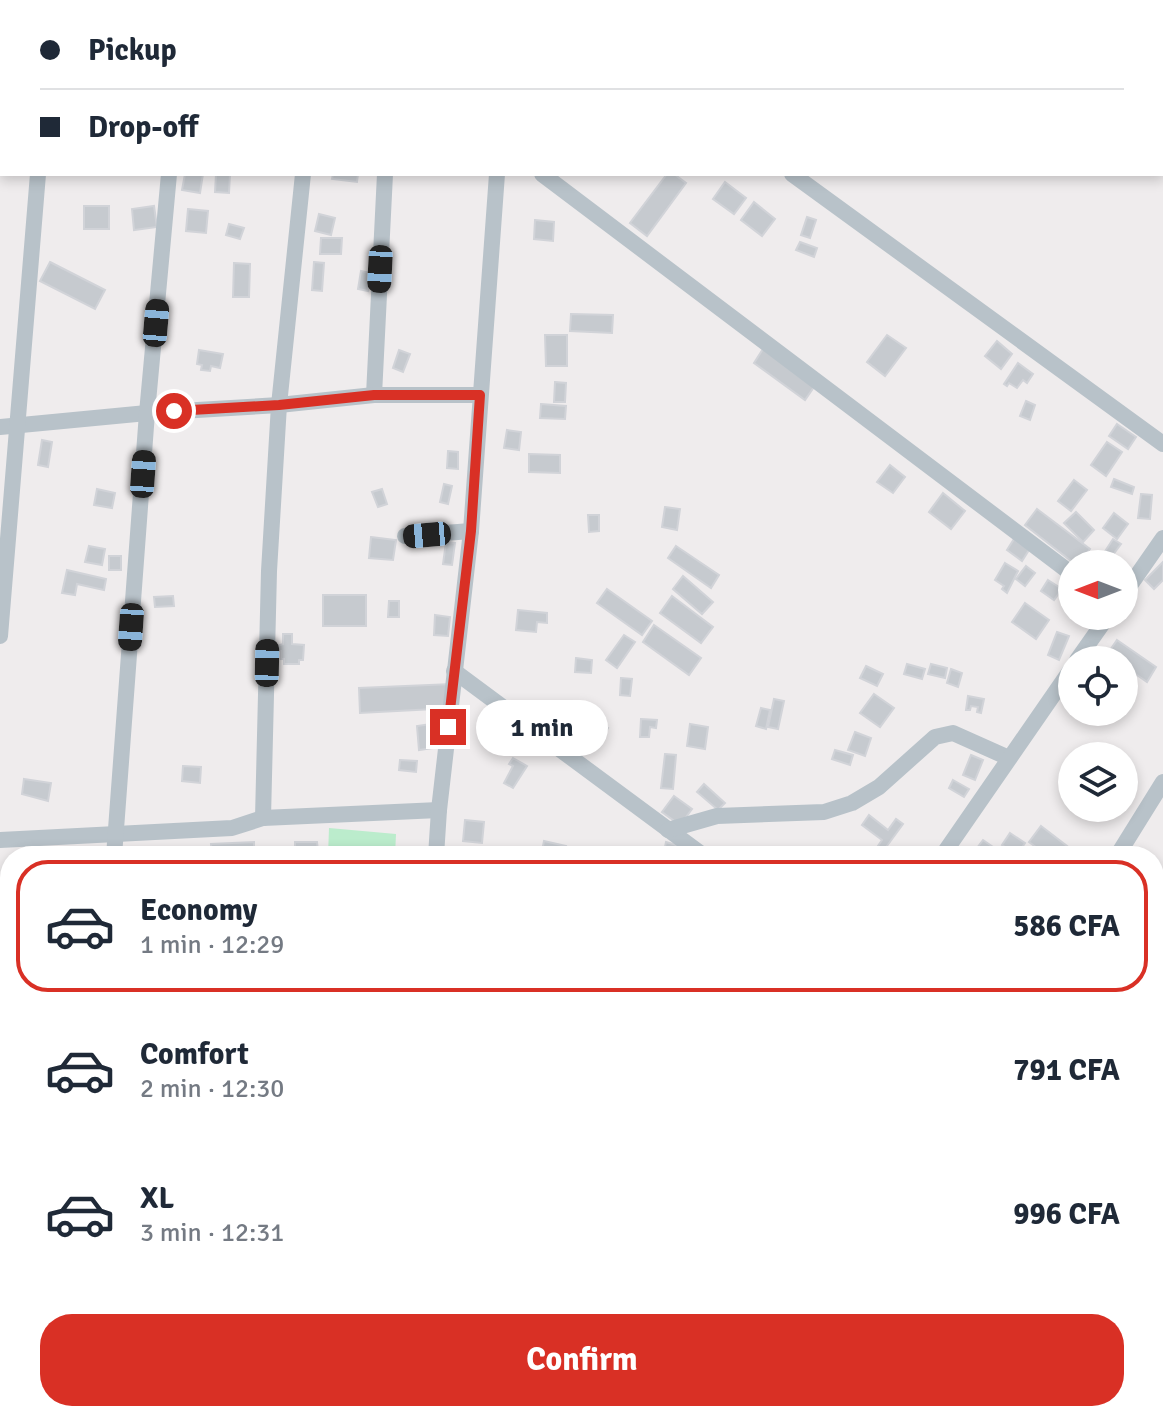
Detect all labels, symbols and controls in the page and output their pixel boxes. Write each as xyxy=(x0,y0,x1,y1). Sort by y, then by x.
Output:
text: Pickup xyxy=(88,32,177,69)
text: Drop-off xyxy=(88,109,198,146)
car xyxy=(367,244,393,294)
car xyxy=(142,298,170,348)
route start xyxy=(156,393,192,429)
car xyxy=(129,449,157,499)
car xyxy=(402,521,452,549)
north arrow xyxy=(1058,550,1138,630)
map controls xyxy=(1058,550,1138,822)
car xyxy=(117,602,145,652)
car xyxy=(255,639,279,687)
button: locate xyxy=(1058,646,1138,726)
callout: 1 min xyxy=(476,699,608,755)
route end xyxy=(430,709,466,745)
text: 1 min xyxy=(511,712,573,744)
button: layers xyxy=(1058,742,1138,822)
icon: car xyxy=(44,890,116,962)
text: Economy xyxy=(140,892,257,929)
text: 586 CFA xyxy=(1013,908,1120,945)
text: 1 min · 12:29 xyxy=(140,929,284,961)
icon: car xyxy=(44,1034,116,1106)
text: Comfort xyxy=(140,1036,249,1073)
text: 791 CFA xyxy=(1013,1052,1120,1089)
text: 2 min · 12:30 xyxy=(140,1073,284,1105)
icon: car xyxy=(44,1178,116,1250)
text: XL xyxy=(140,1180,174,1217)
text: 996 CFA xyxy=(1013,1196,1120,1233)
text: 3 min · 12:31 xyxy=(140,1217,284,1249)
button: Confirm xyxy=(40,1314,1124,1406)

